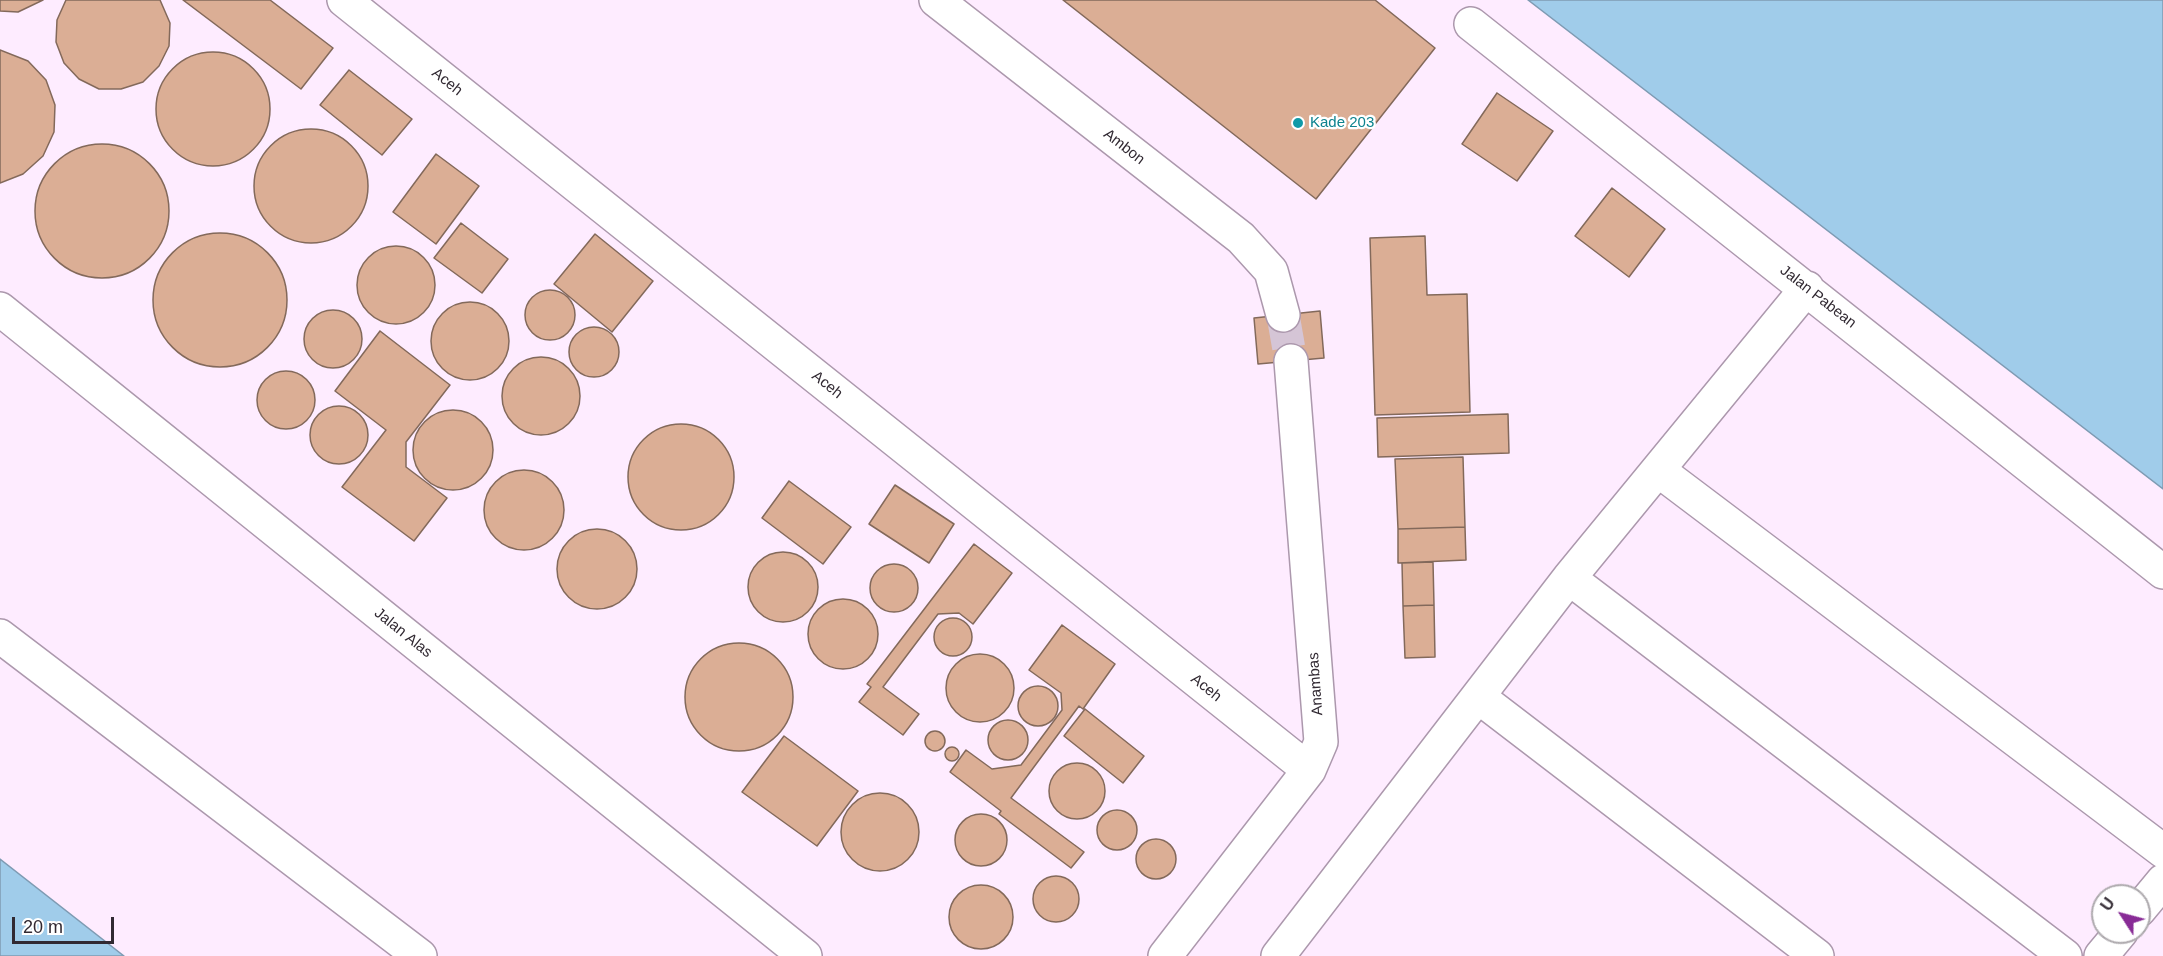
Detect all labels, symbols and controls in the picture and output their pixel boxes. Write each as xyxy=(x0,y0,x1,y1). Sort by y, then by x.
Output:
street label: Aceh xyxy=(428,64,466,100)
place label: Kade 203 xyxy=(1310,114,1374,132)
marker: Kade 203 xyxy=(1291,116,1305,130)
street label: Ambon xyxy=(1100,125,1148,169)
street label: Jalan Pabean xyxy=(1776,262,1860,332)
street label: Aceh xyxy=(808,367,846,403)
street label: Jalan Alas xyxy=(370,604,436,662)
street label: Anambas xyxy=(1305,652,1327,716)
street label: Aceh xyxy=(1187,670,1225,706)
north arrow xyxy=(2091,884,2151,944)
text: U xyxy=(2097,895,2118,914)
scale bar xyxy=(15,905,117,943)
text: 20 m xyxy=(23,917,63,937)

